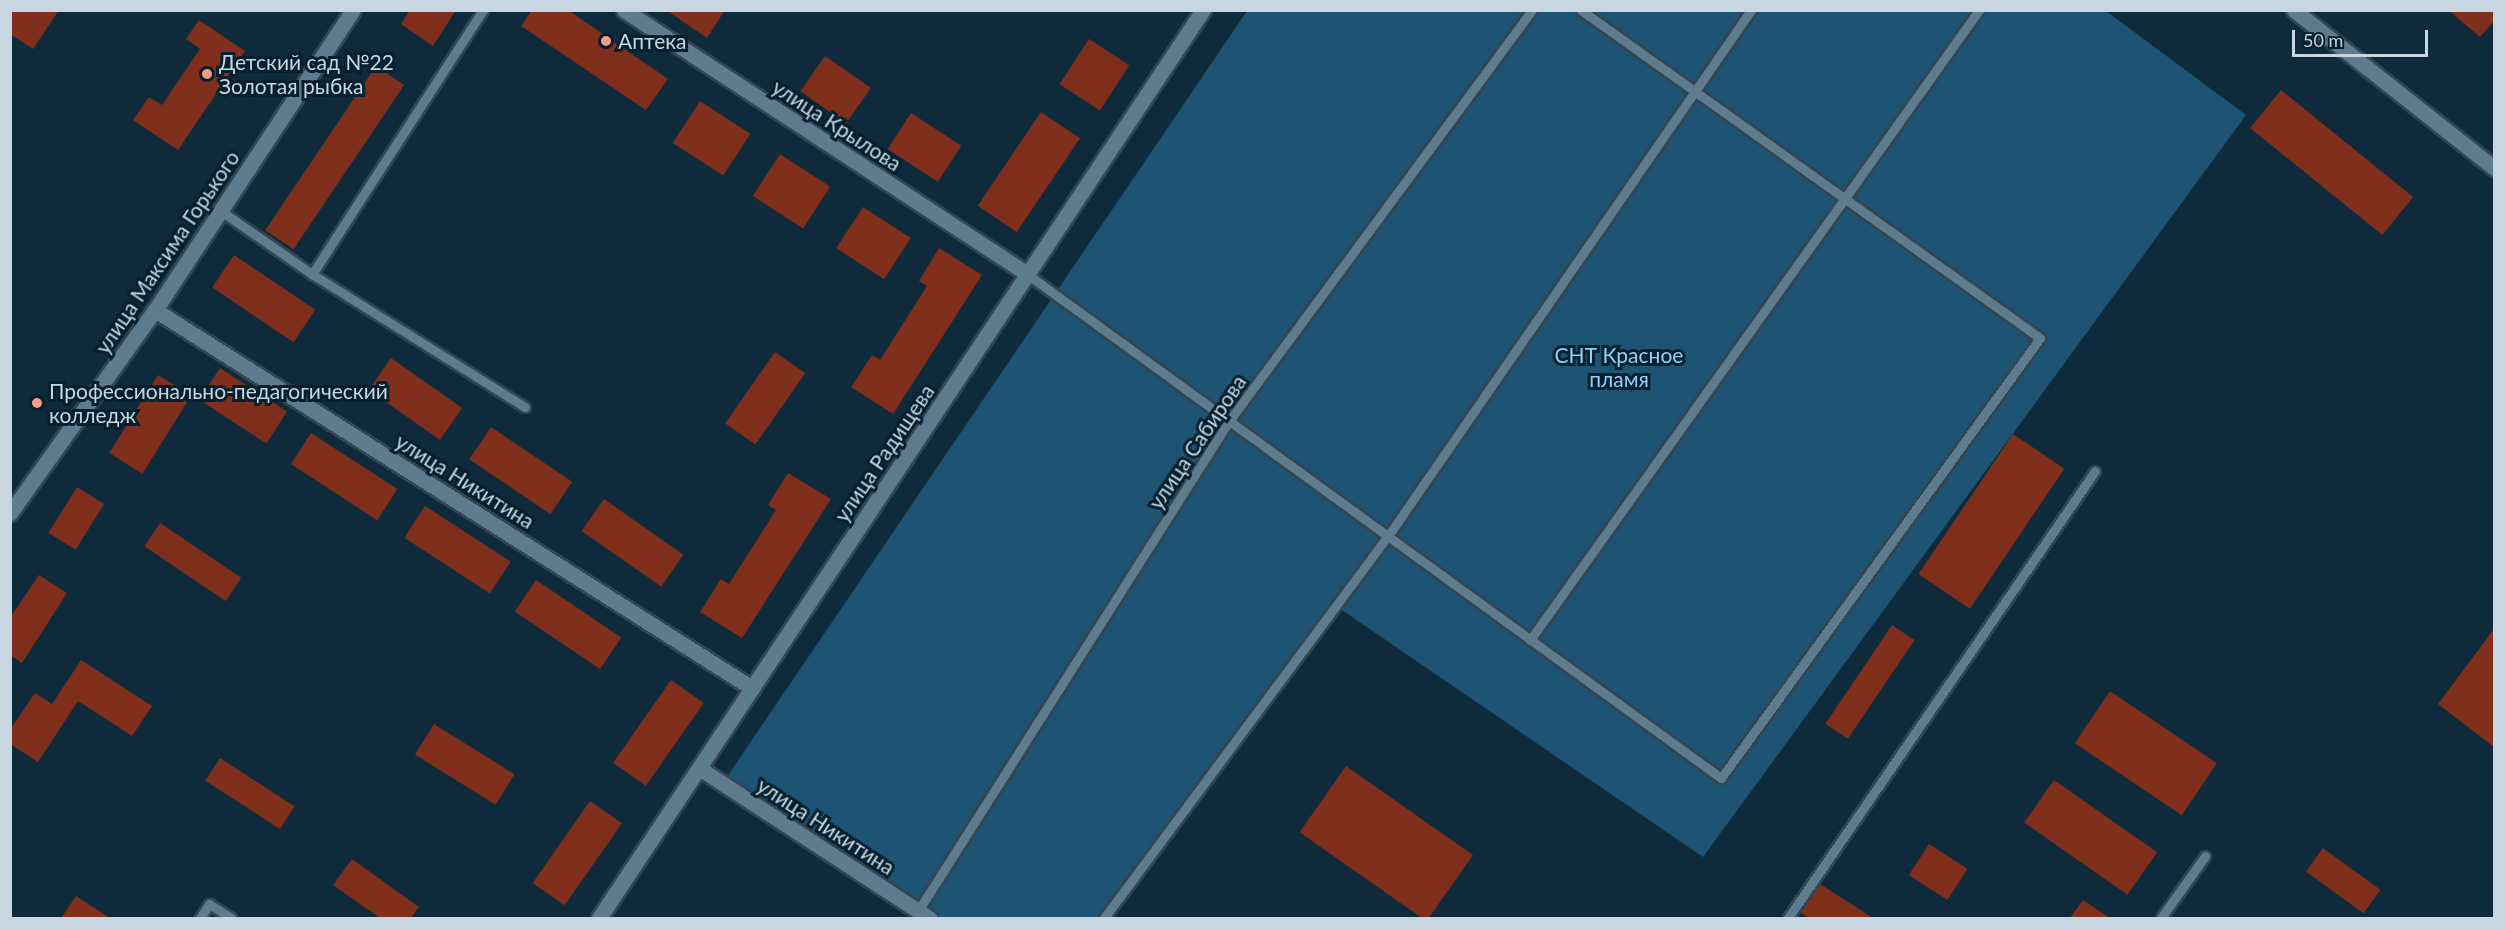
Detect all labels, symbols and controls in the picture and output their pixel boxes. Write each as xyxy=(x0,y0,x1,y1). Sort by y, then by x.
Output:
scale bar xyxy=(2295,18,2432,56)
place label: Аптека xyxy=(618,28,687,54)
text: 50 m xyxy=(2303,29,2343,51)
marker: Аптека xyxy=(599,34,613,48)
place label: Детский сад №22 Золотая рыбка xyxy=(219,49,394,99)
marker: Детский сад №22 Золотая рыбка xyxy=(200,67,214,81)
street label: улица Крылова xyxy=(768,74,906,176)
street label: улица Максима Горького xyxy=(90,146,244,358)
park label: СНТ Красное пламя xyxy=(1555,342,1683,392)
street label: улица Сабирова xyxy=(1143,370,1251,514)
place label: Профессионально-педагогический колледж xyxy=(49,378,388,428)
street label: улица Радищева xyxy=(829,379,939,527)
marker: Профессионально-педагогический колледж xyxy=(30,396,44,410)
street label: улица Никитина xyxy=(391,428,539,534)
street label: улица Никитина xyxy=(753,772,899,880)

